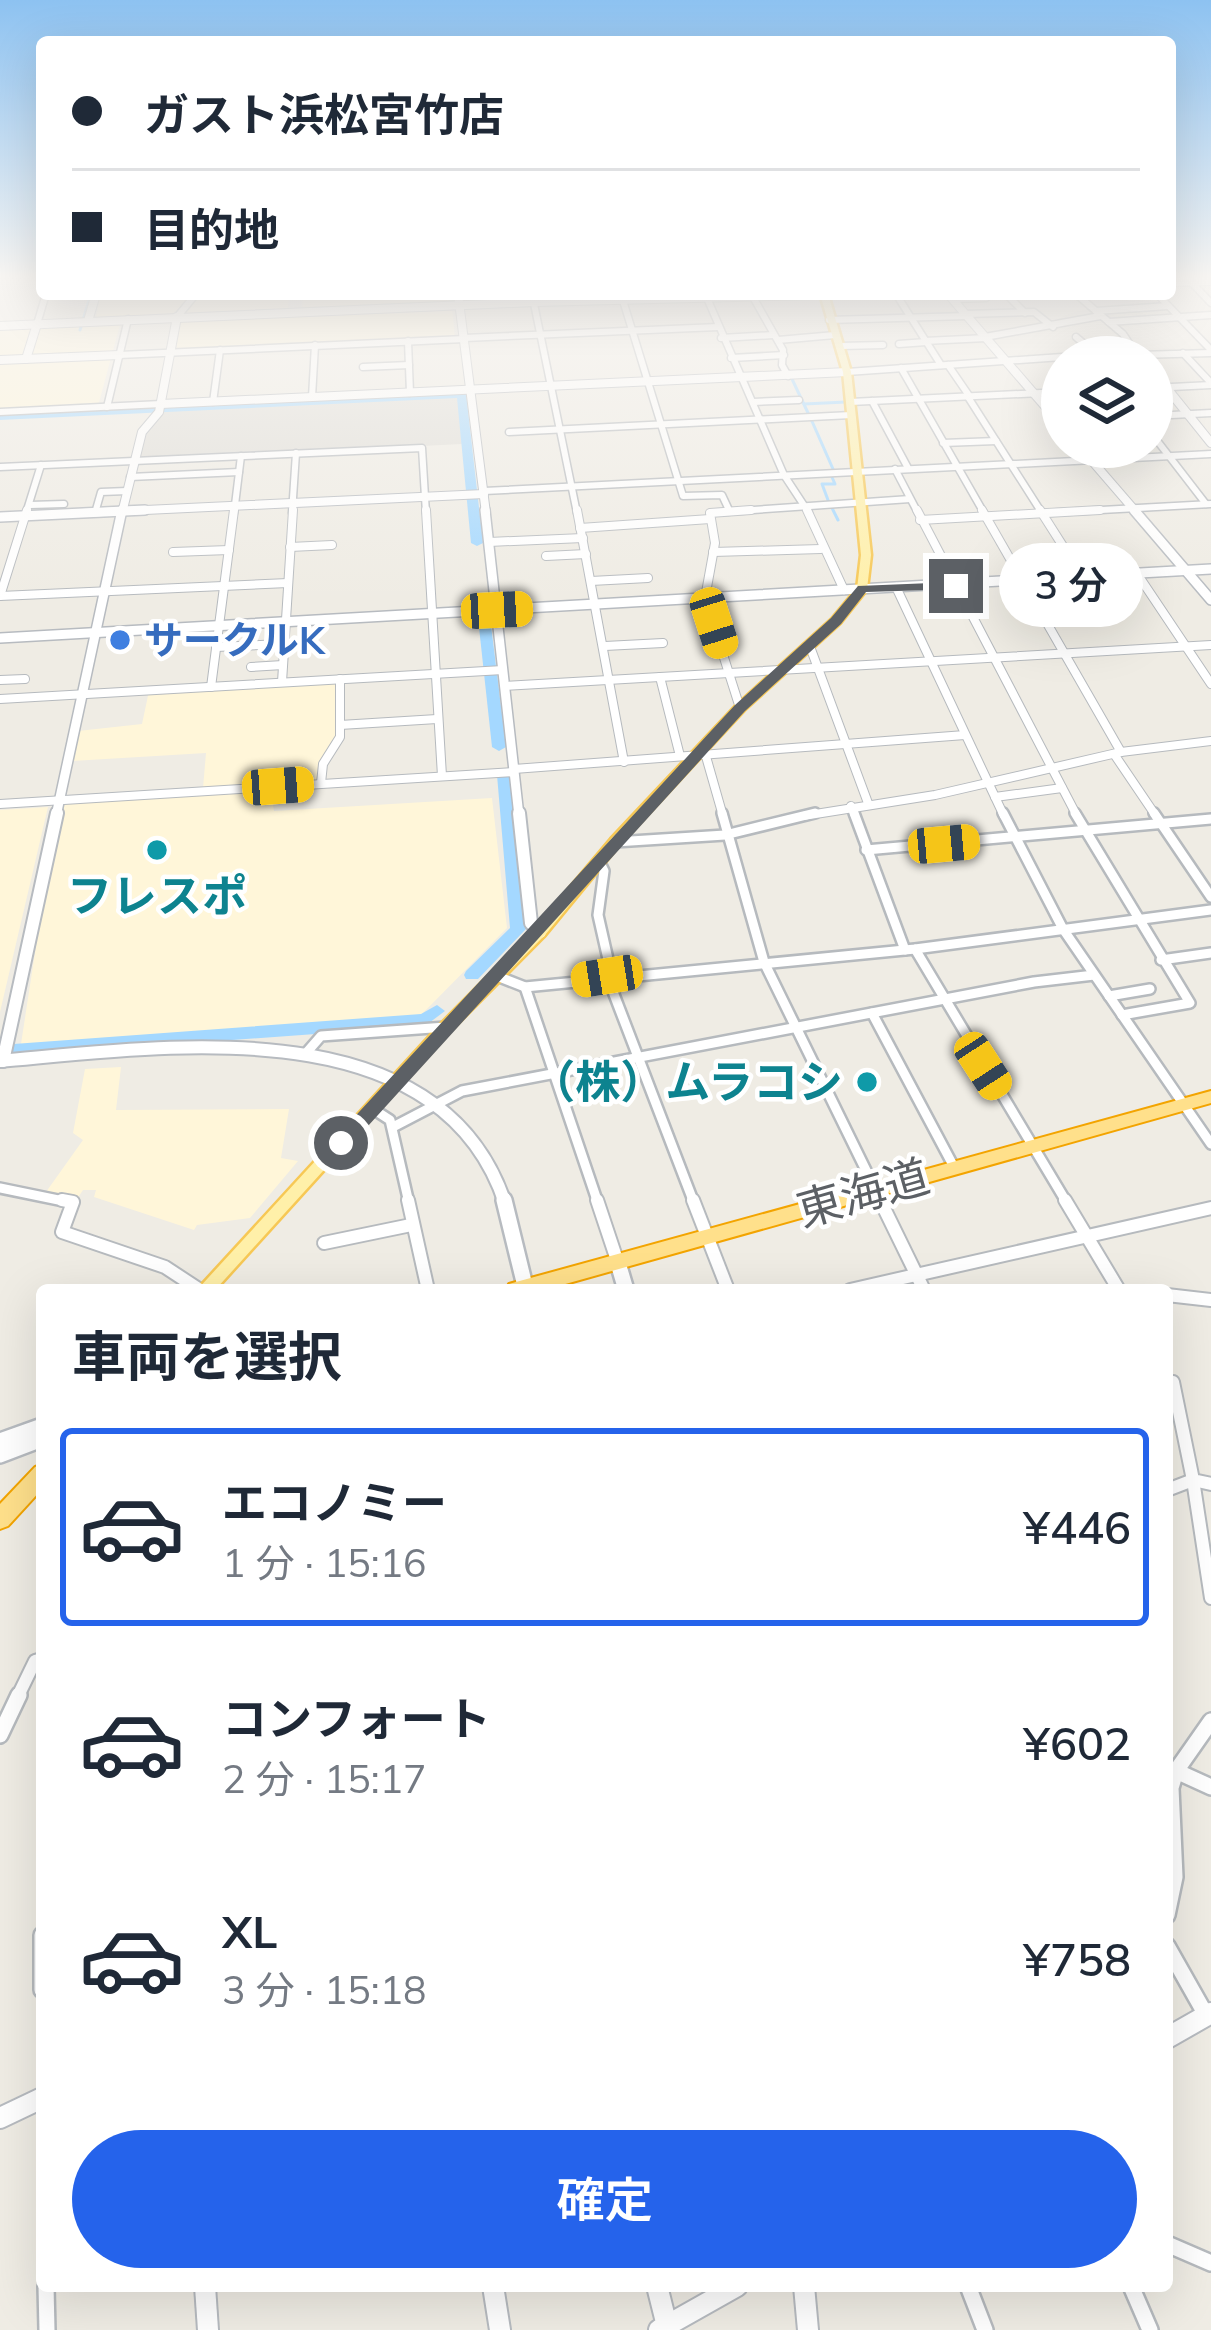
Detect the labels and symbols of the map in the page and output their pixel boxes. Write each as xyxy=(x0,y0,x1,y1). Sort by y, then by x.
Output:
callout: 3 分 xyxy=(998,544,1142,628)
route end xyxy=(929,559,983,613)
car xyxy=(686,583,742,663)
car xyxy=(460,590,534,630)
place label: サークルK xyxy=(144,615,327,664)
marker: サークルK xyxy=(107,627,133,653)
car xyxy=(241,766,315,806)
car xyxy=(907,823,981,865)
marker: フレスポ xyxy=(144,837,170,863)
place label: フレスポ xyxy=(67,867,247,923)
car xyxy=(569,953,645,999)
car xyxy=(948,1026,1018,1106)
place label: （株）ムラコシ xyxy=(530,1053,843,1109)
marker: （株）ムラコシ xyxy=(854,1069,880,1095)
route start xyxy=(314,1116,368,1170)
street label: 東海道 xyxy=(790,1147,935,1238)

